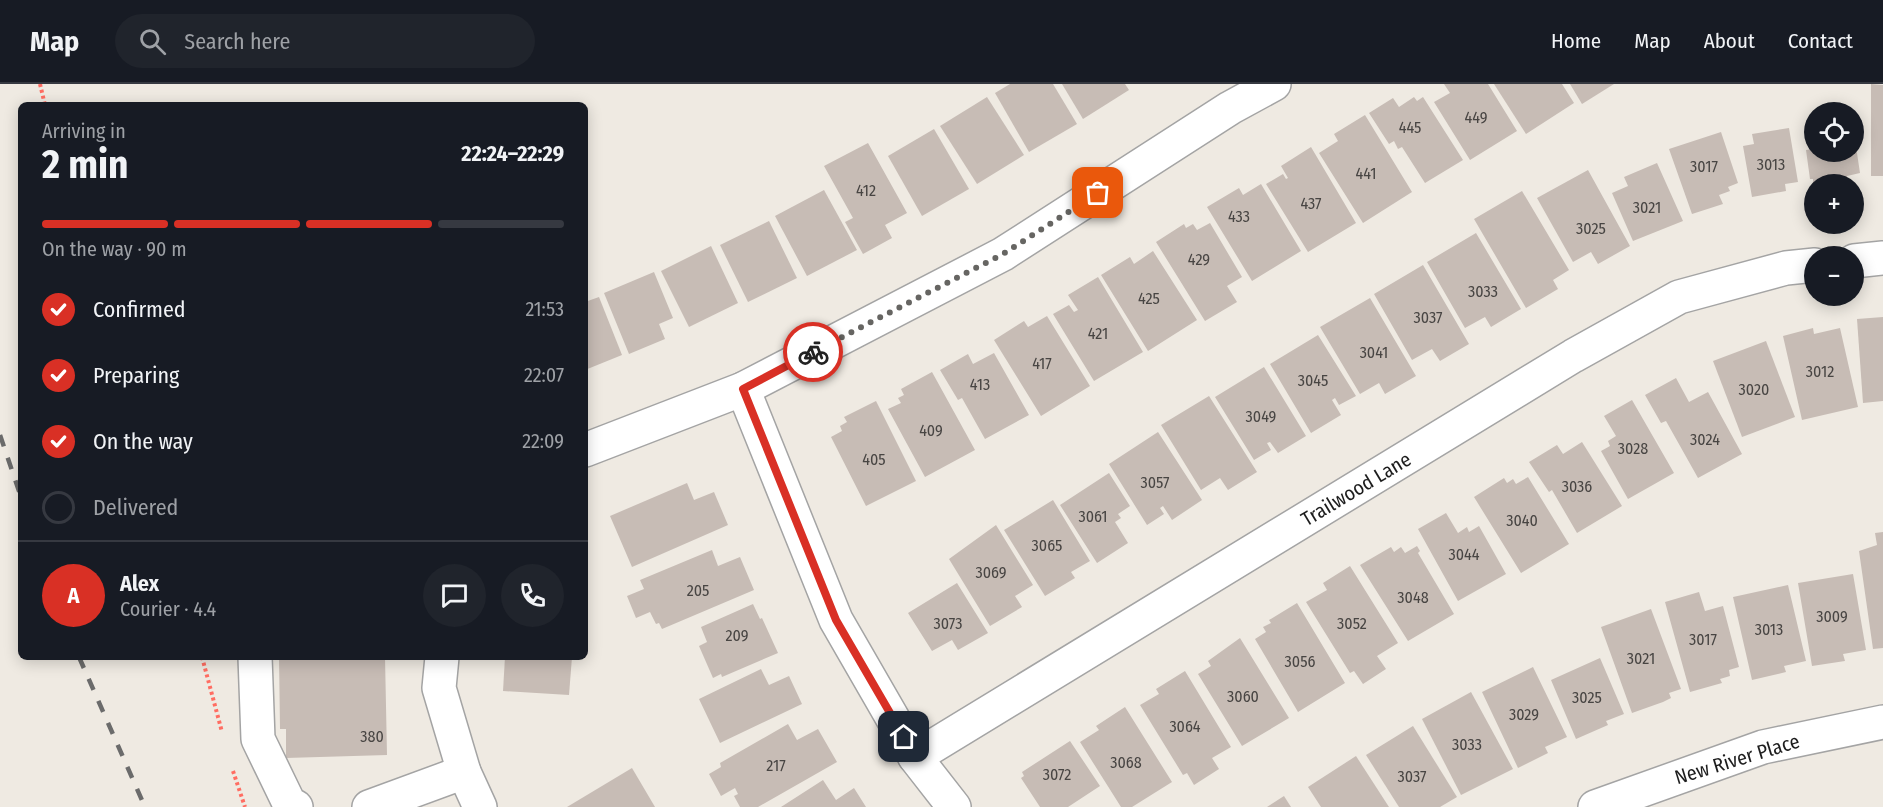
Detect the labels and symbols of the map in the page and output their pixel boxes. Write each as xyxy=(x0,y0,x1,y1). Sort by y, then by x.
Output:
house number: 449 xyxy=(1465,108,1488,127)
house number: 445 xyxy=(1399,118,1421,137)
house number: 3013 xyxy=(1757,155,1785,174)
house number: 3017 xyxy=(1690,157,1718,176)
house number: 441 xyxy=(1356,164,1376,183)
pin xyxy=(1072,167,1123,218)
house number: 412 xyxy=(856,181,876,200)
house number: 437 xyxy=(1300,194,1322,213)
house number: 3021 xyxy=(1633,198,1661,217)
house number: 433 xyxy=(1228,207,1250,226)
house number: 3025 xyxy=(1576,219,1606,238)
house number: 429 xyxy=(1188,250,1210,269)
house number: 3033 xyxy=(1468,282,1498,301)
house number: 425 xyxy=(1138,289,1160,308)
house number: 3037 xyxy=(1413,308,1443,327)
courier xyxy=(783,322,843,382)
house number: 421 xyxy=(1088,324,1108,343)
house number: 3041 xyxy=(1360,343,1388,362)
house number: 417 xyxy=(1032,354,1052,373)
house number: 3012 xyxy=(1806,362,1834,381)
house number: 3045 xyxy=(1298,371,1328,390)
house number: 413 xyxy=(970,375,990,394)
house number: 3020 xyxy=(1739,380,1769,399)
house number: 3049 xyxy=(1246,407,1277,426)
house number: 409 xyxy=(919,421,943,440)
house number: 3024 xyxy=(1690,430,1720,449)
house number: 3028 xyxy=(1618,439,1648,458)
street label: Trailwood Lane xyxy=(1297,447,1415,531)
house number: 405 xyxy=(862,450,886,469)
house number: 3057 xyxy=(1140,473,1170,492)
house number: 3036 xyxy=(1562,477,1592,496)
house number: 3061 xyxy=(1078,507,1108,526)
house number: 3040 xyxy=(1506,511,1538,530)
house number: 3065 xyxy=(1032,536,1062,555)
house number: 3044 xyxy=(1448,545,1480,564)
house number: 3069 xyxy=(975,563,1007,582)
house number: 205 xyxy=(687,581,709,600)
house number: 3048 xyxy=(1397,588,1429,607)
house number: 3009 xyxy=(1816,607,1848,626)
house number: 3073 xyxy=(934,614,962,633)
house number: 3052 xyxy=(1337,614,1367,633)
house number: 3013 xyxy=(1755,620,1783,639)
house number: 209 xyxy=(725,626,749,645)
house number: 3017 xyxy=(1689,630,1717,649)
house number: 3021 xyxy=(1627,649,1655,668)
house number: 3056 xyxy=(1285,652,1315,671)
house number: 3060 xyxy=(1227,687,1259,706)
house number: 3025 xyxy=(1572,688,1602,707)
house number: 3029 xyxy=(1509,705,1539,724)
pin xyxy=(878,711,929,762)
house number: 3064 xyxy=(1169,717,1201,736)
house number: 380 xyxy=(360,727,384,746)
street label: New River Place xyxy=(1672,729,1802,789)
house number: 3033 xyxy=(1452,735,1482,754)
house number: 3068 xyxy=(1110,753,1142,772)
house number: 217 xyxy=(766,756,786,775)
house number: 3072 xyxy=(1043,765,1071,784)
house number: 3037 xyxy=(1397,767,1427,786)

